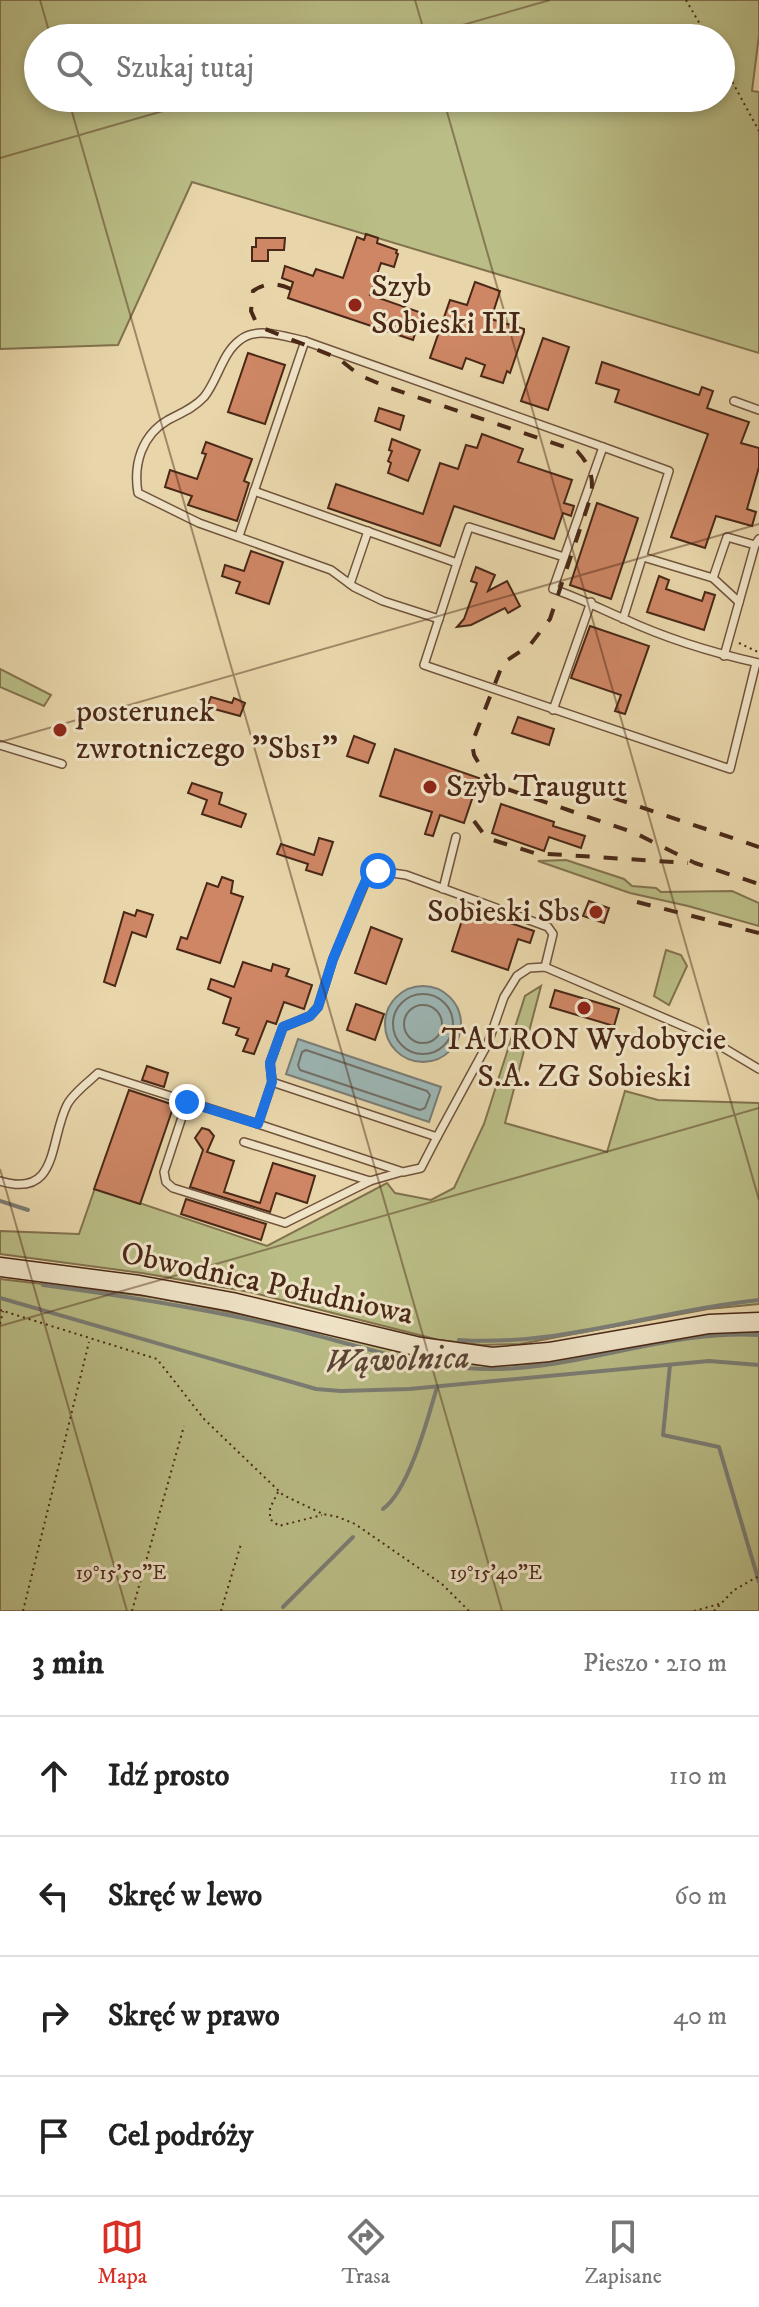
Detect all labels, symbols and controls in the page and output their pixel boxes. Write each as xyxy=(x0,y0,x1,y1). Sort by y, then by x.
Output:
search box xyxy=(24,24,735,112)
icon: search xyxy=(52,46,96,90)
text: Szukaj tutaj xyxy=(116,50,254,87)
place label: Szyb Sobieski III xyxy=(371,267,521,344)
marker: Szyb Sobieski III xyxy=(346,296,364,314)
place label: posterunek zwrotniczego "Sbs1" xyxy=(75,692,338,769)
marker: posterunek zwrotniczego "Sbs1" xyxy=(51,721,69,739)
place label: Szyb Traugutt xyxy=(446,767,627,807)
marker: Szyb Traugutt xyxy=(421,778,439,796)
route start xyxy=(360,853,396,889)
place label: Sobieski Sbs xyxy=(427,892,580,932)
marker: Sobieski Sbs xyxy=(587,903,605,921)
marker: TAURON Wydobycie S.A. ZG Sobieski xyxy=(575,999,593,1017)
place label: TAURON Wydobycie S.A. ZG Sobieski xyxy=(442,1020,726,1097)
route end xyxy=(169,1084,205,1120)
street label: Obwodnica Południowa xyxy=(117,1233,417,1335)
water label: Wąwolnica xyxy=(324,1336,470,1384)
text: 19°15'50"E xyxy=(76,1561,166,1586)
text: 19°15'40"E xyxy=(450,1561,542,1586)
text: 3 min xyxy=(32,1642,104,1684)
text: Pieszo · 210 m xyxy=(583,1647,727,1680)
icon: ahead xyxy=(32,1754,76,1798)
text: Idź prosto xyxy=(108,1758,229,1795)
text: 110 m xyxy=(669,1760,727,1793)
icon: left xyxy=(32,1874,76,1918)
text: Skręć w lewo xyxy=(108,1878,262,1915)
text: 60 m xyxy=(674,1880,727,1913)
icon: right xyxy=(32,1994,76,2038)
text: Skręć w prawo xyxy=(108,1998,280,2035)
text: 40 m xyxy=(673,2000,727,2033)
icon: arrive xyxy=(32,2114,76,2158)
text: Cel podróży xyxy=(108,2118,253,2155)
tab: Mapa xyxy=(97,2215,147,2290)
tab: Trasa xyxy=(341,2215,390,2290)
tab: Zapisane xyxy=(584,2215,662,2290)

